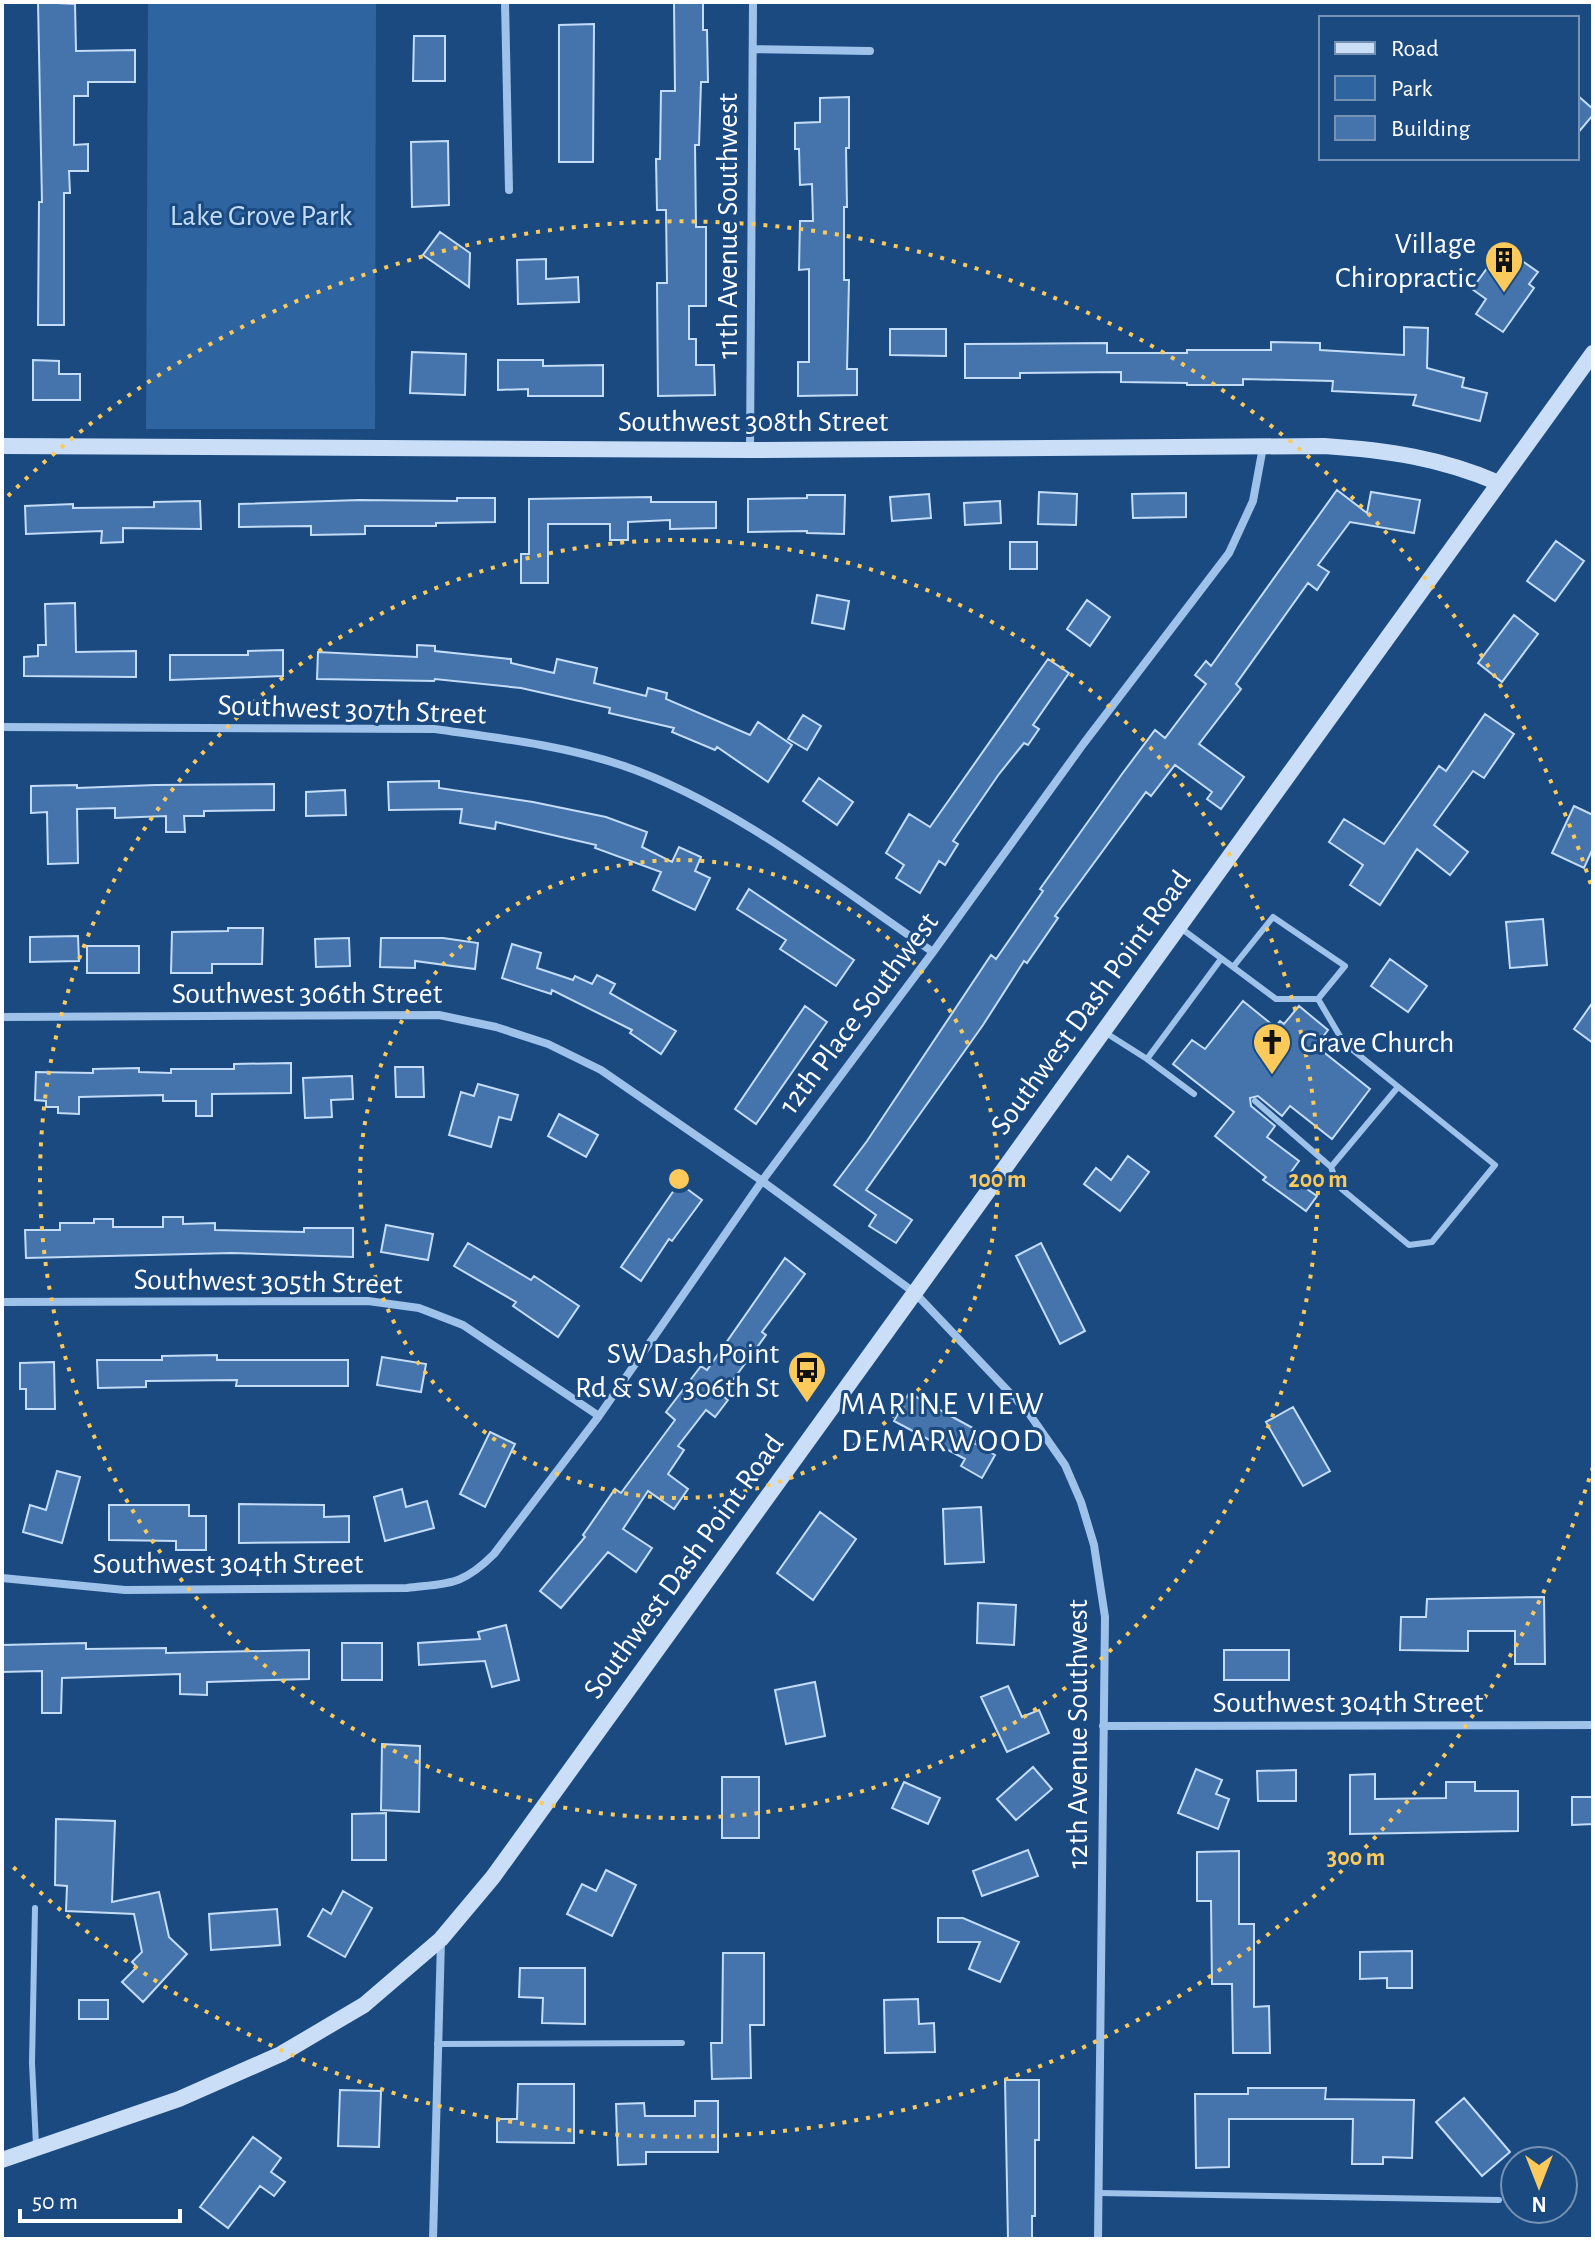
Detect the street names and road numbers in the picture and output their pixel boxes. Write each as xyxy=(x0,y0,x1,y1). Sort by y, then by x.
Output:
street label: 11th Avenue Southwest xyxy=(713,93,743,359)
street label: Southwest 308th Street xyxy=(618,407,889,437)
street label: Southwest 307th Street xyxy=(217,690,487,730)
street label: Southwest Dash Point Road xyxy=(985,865,1197,1140)
street label: 12th Place Southwest xyxy=(773,907,944,1120)
street label: Southwest 306th Street xyxy=(172,979,443,1009)
street label: Southwest 305th Street xyxy=(133,1265,403,1299)
street label: Southwest Dash Point Road xyxy=(578,1429,790,1704)
street label: Southwest 304th Street xyxy=(93,1549,364,1579)
street label: 12th Avenue Southwest xyxy=(1063,1599,1093,1868)
street label: Southwest 304th Street xyxy=(1213,1688,1484,1718)

